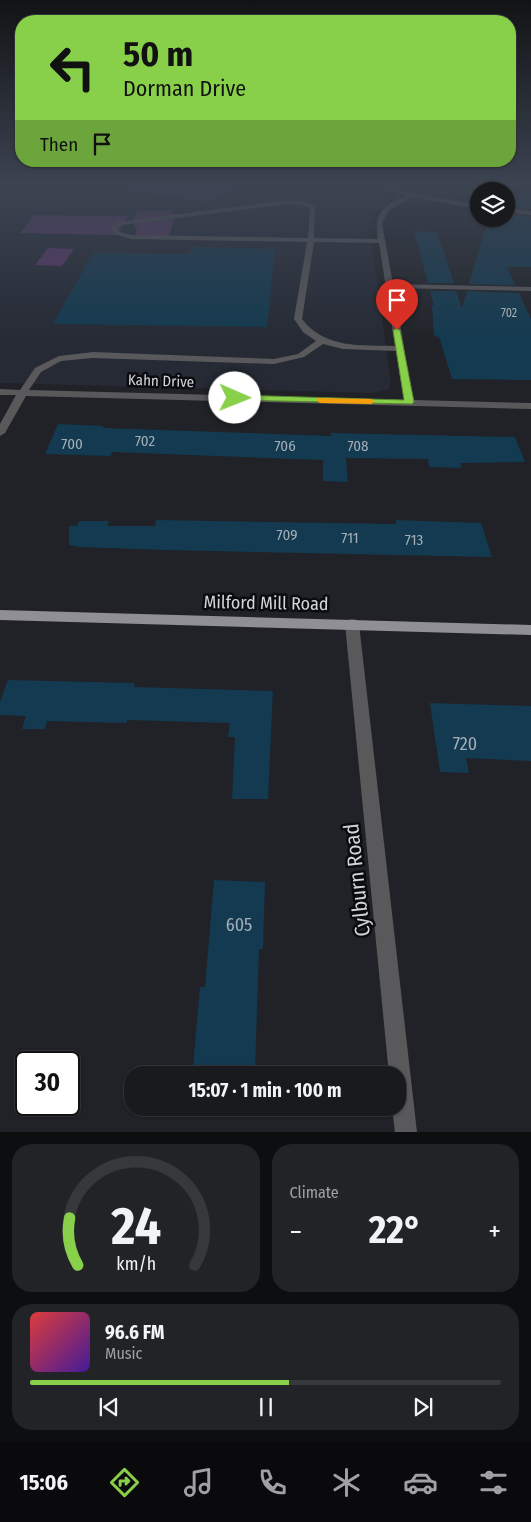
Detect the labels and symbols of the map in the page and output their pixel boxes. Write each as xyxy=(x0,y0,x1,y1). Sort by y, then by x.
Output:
pin xyxy=(376,279,418,330)
house number: 702 xyxy=(501,306,517,320)
street label: Kahn Drive xyxy=(128,371,194,391)
position arrow xyxy=(208,371,260,423)
house number: 702 xyxy=(135,432,155,450)
house number: 700 xyxy=(61,435,83,453)
house number: 706 xyxy=(274,437,296,455)
house number: 708 xyxy=(347,437,369,455)
house number: 709 xyxy=(277,526,297,544)
house number: 711 xyxy=(341,529,359,547)
house number: 713 xyxy=(405,531,423,549)
street label: Milford Mill Road xyxy=(203,591,329,615)
house number: 720 xyxy=(453,733,477,755)
street label: Cylburn Road xyxy=(338,822,376,938)
house number: 605 xyxy=(226,914,252,936)
speed limit sign: 30 xyxy=(15,1051,80,1116)

